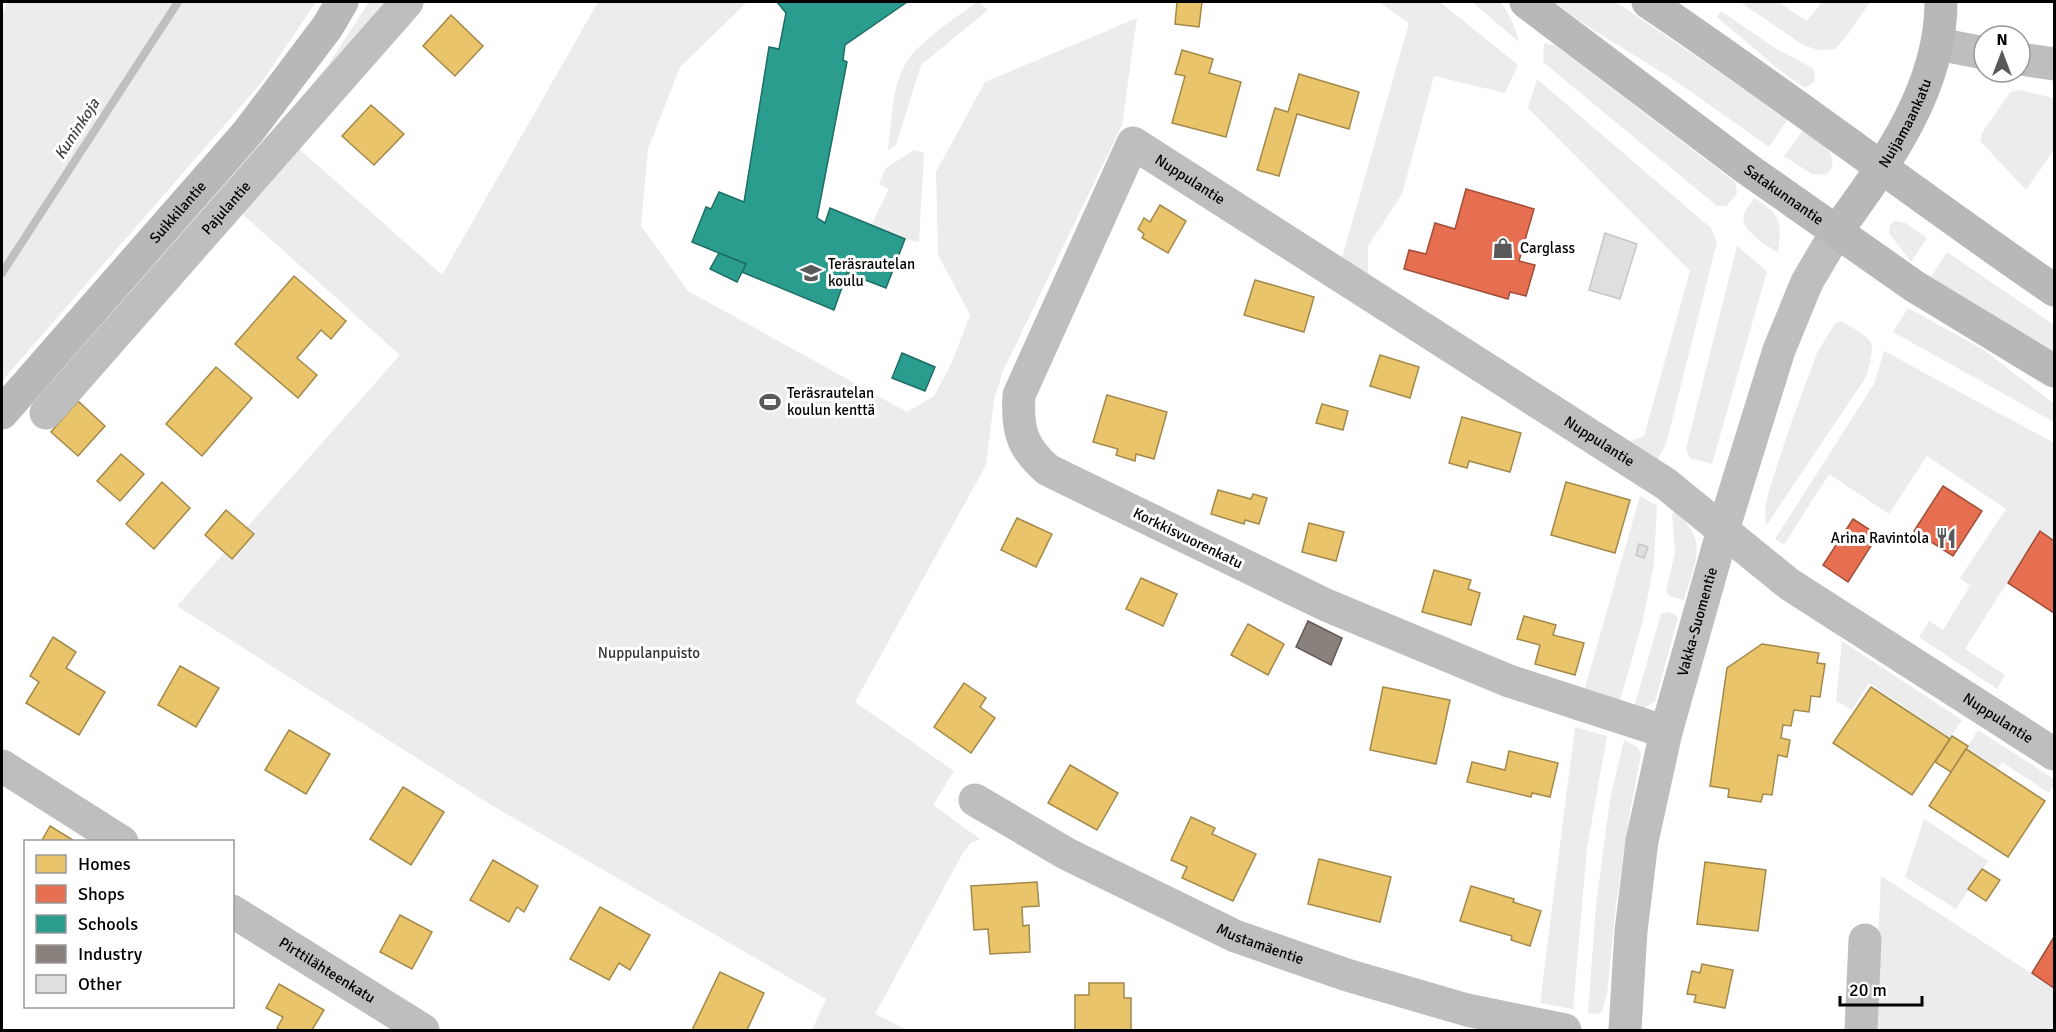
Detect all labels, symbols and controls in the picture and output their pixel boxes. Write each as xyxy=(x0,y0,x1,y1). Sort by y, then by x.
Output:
north arrow xyxy=(1972,24,2032,84)
text: N xyxy=(1996,30,2008,50)
street label: Nuijamaankatu xyxy=(1875,76,1935,171)
water label: Kuninkoja xyxy=(50,94,104,163)
street label: Nuppulantie xyxy=(1152,150,1228,209)
street label: Satakunnantie xyxy=(1741,160,1827,229)
street label: Suikkilantie xyxy=(146,177,210,247)
street label: Pajulantie xyxy=(198,177,255,238)
shop icon: Carglass xyxy=(1491,236,1515,260)
place label: Carglass xyxy=(1520,239,1575,257)
place label: Teräsrautelan koulu xyxy=(828,255,915,290)
school or university icon: Teräsrautelan koulu xyxy=(799,261,823,285)
place label: Teräsrautelan koulun kenttä xyxy=(787,384,875,419)
sports icon: Teräsrautelan koulun kenttä xyxy=(758,390,782,414)
street label: Nuppulantie xyxy=(1561,412,1638,470)
street label: Korkkisvuorenkatu xyxy=(1130,504,1246,572)
restaurant icon: Arina Ravintola xyxy=(1934,526,1958,550)
place label: Arina Ravintola xyxy=(1831,529,1929,547)
street label: Vakka-Suomentie xyxy=(1673,565,1721,678)
park label: Nuppulanpuisto xyxy=(598,644,700,662)
street label: Nuppulantie xyxy=(1960,689,2037,747)
legend xyxy=(24,840,234,1008)
text: Homes xyxy=(78,853,131,875)
text: Shops xyxy=(78,883,125,905)
text: Schools xyxy=(78,913,138,935)
street label: Mustamäentie xyxy=(1213,919,1306,968)
street label: Pirttilähteenkatu xyxy=(276,933,379,1007)
text: Industry xyxy=(78,943,143,965)
scale bar xyxy=(1840,969,1922,1007)
text: Other xyxy=(78,973,122,995)
text: 20 m xyxy=(1849,979,1887,1001)

